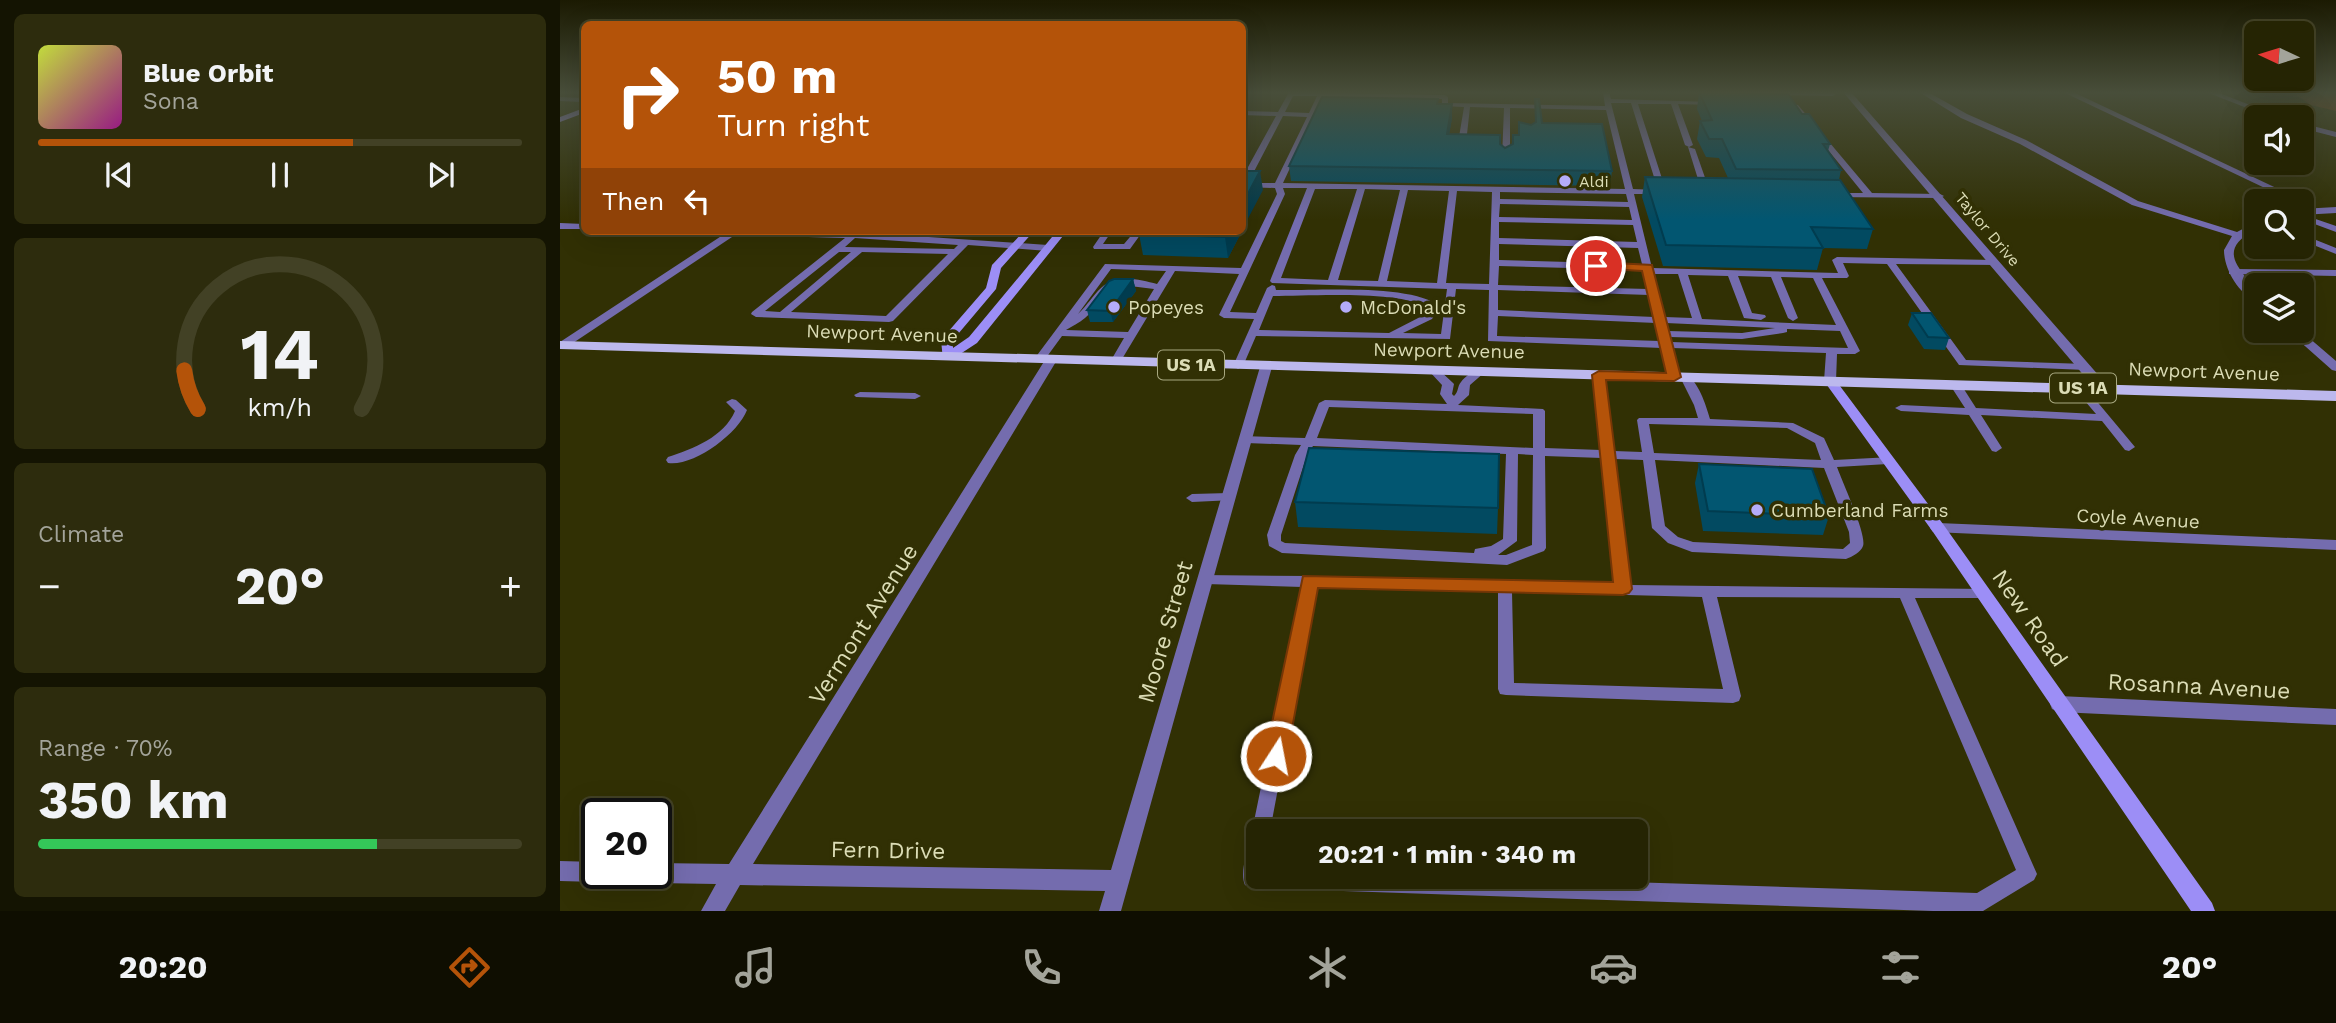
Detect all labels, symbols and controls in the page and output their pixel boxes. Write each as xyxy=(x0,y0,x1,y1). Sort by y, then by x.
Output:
north arrow xyxy=(2244,21,2314,91)
map controls xyxy=(2244,21,2314,343)
text: 50 m xyxy=(717,47,837,105)
icon: right xyxy=(602,49,693,140)
text: Blue Orbit xyxy=(143,58,273,88)
text: Sona xyxy=(143,88,199,115)
button: sound xyxy=(2244,105,2314,175)
text: Turn right xyxy=(717,106,869,144)
icon: previous xyxy=(100,156,138,194)
icon: pause xyxy=(261,156,299,194)
icon: next xyxy=(422,156,460,194)
place label: Aldi xyxy=(1579,172,1609,191)
marker: Aldi xyxy=(1557,173,1573,189)
icon: left xyxy=(678,182,716,220)
text: Then xyxy=(602,186,664,216)
street label: Taylor Drive xyxy=(1951,188,2024,270)
button: search xyxy=(2244,189,2314,259)
pin xyxy=(1566,236,1626,296)
icon: arrive xyxy=(1577,247,1615,285)
button: layers xyxy=(2244,273,2314,343)
place label: Popeyes xyxy=(1128,296,1204,319)
place label: McDonald's xyxy=(1360,296,1466,319)
marker: Popeyes xyxy=(1106,299,1122,315)
marker: McDonald's xyxy=(1338,299,1354,315)
text: 14 xyxy=(241,312,319,398)
street label: Newport Avenue xyxy=(806,319,958,348)
street label: Newport Avenue xyxy=(1373,338,1525,363)
road number: US 1A xyxy=(1158,351,1224,380)
street label: Newport Avenue xyxy=(2128,357,2280,386)
road number: US 1A xyxy=(2050,374,2116,402)
text: km/h xyxy=(248,393,312,422)
place label: Cumberland Farms xyxy=(1771,499,1948,522)
marker: Cumberland Farms xyxy=(1749,502,1765,518)
street label: Coyle Avenue xyxy=(2076,504,2200,533)
text: Climate xyxy=(38,521,124,548)
street label: Vermont Avenue xyxy=(803,539,924,710)
text: 20° xyxy=(235,556,325,617)
street label: Moore Street xyxy=(1132,558,1199,706)
text: − xyxy=(38,564,61,608)
text: + xyxy=(499,564,522,608)
street label: New Road xyxy=(1986,565,2073,672)
street label: Rosanna Avenue xyxy=(2107,668,2291,705)
position arrow xyxy=(1239,719,1313,793)
text: Range · 70% xyxy=(38,735,172,762)
text: 350 km xyxy=(38,770,229,831)
speed limit sign: 20 xyxy=(581,798,672,889)
street label: Fern Drive xyxy=(830,836,946,865)
text: 20:21 · 1 min · 340 m xyxy=(1318,839,1576,869)
icon: directions xyxy=(445,943,494,992)
icon: music xyxy=(731,943,780,992)
icon: phone xyxy=(1017,943,1066,992)
icon: climate xyxy=(1303,943,1352,992)
icon: car xyxy=(1589,943,1638,992)
icon: filters xyxy=(1876,943,1925,992)
text: 20:20 xyxy=(119,948,208,986)
text: 20° xyxy=(2162,948,2217,986)

